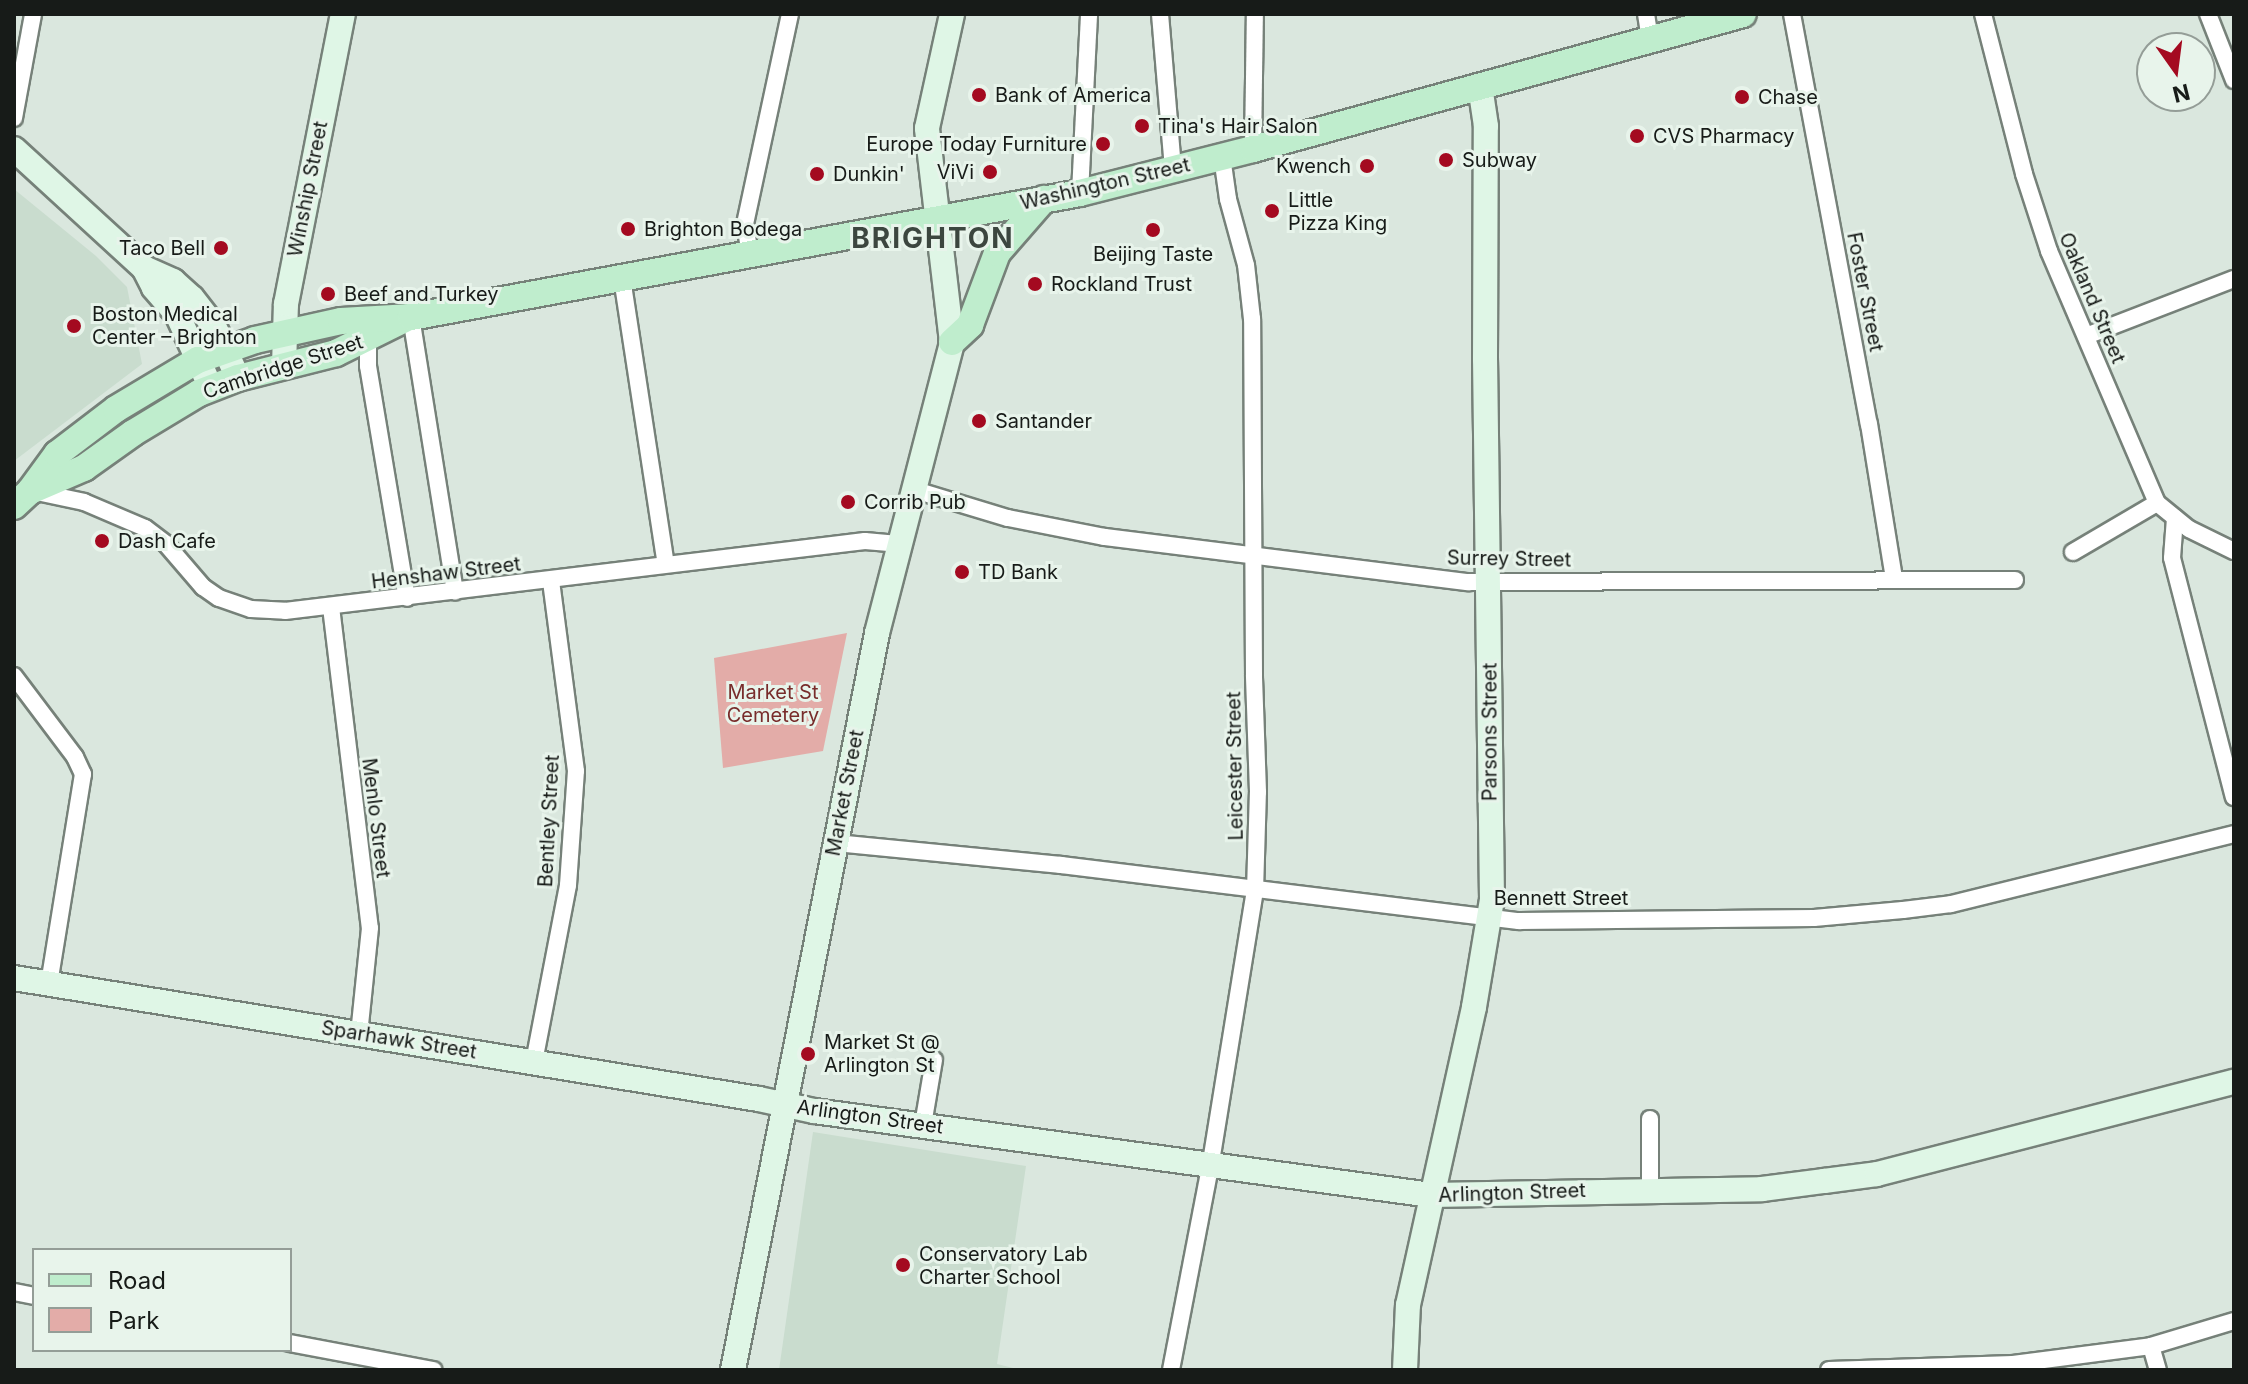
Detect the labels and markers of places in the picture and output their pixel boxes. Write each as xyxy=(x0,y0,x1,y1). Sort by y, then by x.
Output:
place label: Bank of America xyxy=(995,83,1151,107)
place label: Chase xyxy=(1758,85,1818,109)
marker: Bank of America xyxy=(970,86,988,104)
marker: Chase xyxy=(1733,88,1751,106)
place label: Tina's Hair Salon xyxy=(1158,114,1318,138)
marker: Tina's Hair Salon xyxy=(1133,117,1151,135)
place label: CVS Pharmacy xyxy=(1653,124,1795,148)
marker: CVS Pharmacy xyxy=(1628,127,1646,145)
place label: Europe Today Furniture xyxy=(866,132,1087,156)
marker: Europe Today Furniture xyxy=(1094,135,1112,153)
place label: Subway xyxy=(1462,148,1537,172)
marker: Subway xyxy=(1437,151,1455,169)
place label: Kwench xyxy=(1276,154,1351,178)
marker: Kwench xyxy=(1358,157,1376,175)
place label: ViVi xyxy=(937,160,974,184)
place label: Dunkin' xyxy=(833,162,905,186)
marker: ViVi xyxy=(981,163,999,181)
marker: Dunkin' xyxy=(808,165,826,183)
place label: Little Pizza King xyxy=(1288,188,1387,235)
marker: Little Pizza King xyxy=(1263,202,1281,220)
place label: Brighton Bodega xyxy=(644,217,802,241)
marker: Brighton Bodega xyxy=(619,220,637,238)
marker: Beijing Taste xyxy=(1144,221,1162,239)
place label: Taco Bell xyxy=(119,236,205,260)
marker: Taco Bell xyxy=(212,239,230,257)
place label: Beijing Taste xyxy=(1093,242,1213,266)
place label: Rockland Trust xyxy=(1051,272,1192,296)
marker: Rockland Trust xyxy=(1026,275,1044,293)
place label: Beef and Turkey xyxy=(344,282,498,306)
marker: Beef and Turkey xyxy=(319,285,337,303)
place label: Boston Medical Center – Brighton xyxy=(92,302,257,349)
marker: Boston Medical Center – Brighton xyxy=(63,315,85,337)
place label: Santander xyxy=(995,409,1092,433)
marker: Santander xyxy=(970,412,988,430)
place label: Corrib Pub xyxy=(864,490,966,514)
marker: Corrib Pub xyxy=(839,493,857,511)
place label: Dash Cafe xyxy=(118,529,216,553)
marker: Dash Cafe xyxy=(93,532,111,550)
place label: TD Bank xyxy=(978,560,1058,584)
marker: TD Bank xyxy=(953,563,971,581)
place label: Market St @ Arlington St xyxy=(824,1030,940,1077)
marker: Market St @ Arlington St xyxy=(799,1045,817,1063)
place label: Conservatory Lab Charter School xyxy=(919,1242,1088,1289)
marker: Conservatory Lab Charter School xyxy=(894,1256,912,1274)

